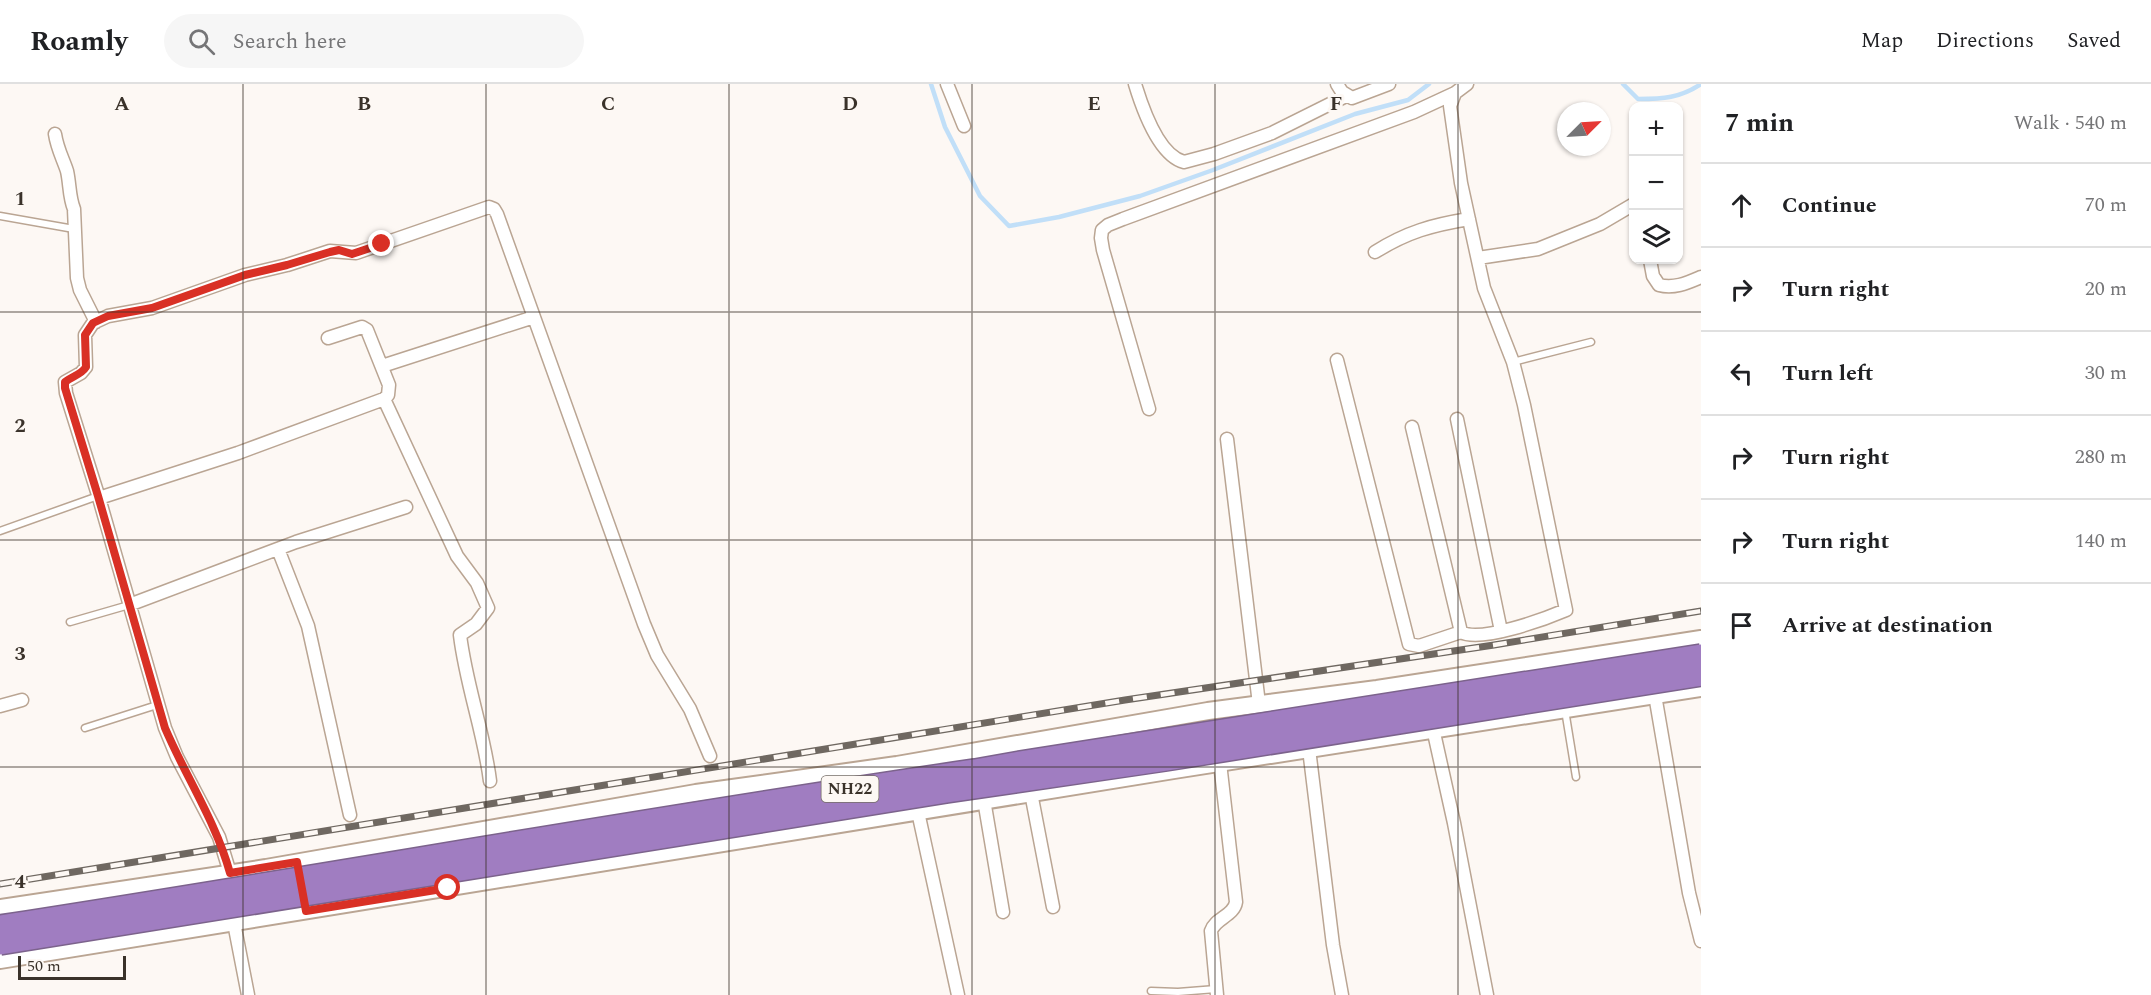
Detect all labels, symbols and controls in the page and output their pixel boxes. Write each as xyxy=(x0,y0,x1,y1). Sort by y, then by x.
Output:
search box xyxy=(164,14,584,68)
text: Roamly xyxy=(30,20,128,63)
icon: search xyxy=(185,25,218,58)
text: Search here xyxy=(233,25,347,58)
text: Map xyxy=(1861,25,1903,57)
text: Directions xyxy=(1936,25,2034,57)
text: Saved xyxy=(2067,25,2121,57)
text: A xyxy=(114,89,130,119)
text: B xyxy=(357,89,371,119)
text: C xyxy=(601,89,615,119)
text: D xyxy=(842,89,858,119)
text: E xyxy=(1087,89,1101,119)
text: F xyxy=(1330,89,1342,119)
north arrow xyxy=(1557,102,1611,156)
map controls xyxy=(1629,102,1683,264)
button: + xyxy=(1629,102,1683,156)
text: 7 min xyxy=(1725,103,1794,143)
text: Walk · 540 m xyxy=(2014,108,2127,138)
button: − xyxy=(1629,156,1683,210)
text: 1 xyxy=(14,184,26,214)
icon: ahead xyxy=(1725,189,1758,222)
text: Continue xyxy=(1782,189,1877,222)
text: 70 m xyxy=(2085,190,2127,220)
button: layers xyxy=(1629,210,1683,264)
route end xyxy=(368,230,394,256)
icon: right xyxy=(1725,273,1758,306)
text: Turn right xyxy=(1782,273,1889,306)
text: 20 m xyxy=(2085,274,2127,304)
icon: left xyxy=(1725,357,1758,390)
text: Turn left xyxy=(1782,357,1874,390)
text: 30 m xyxy=(2085,358,2127,388)
text: 2 xyxy=(14,411,26,441)
icon: right xyxy=(1725,441,1758,474)
text: Turn right xyxy=(1782,441,1889,474)
text: 280 m xyxy=(2075,442,2127,472)
icon: right xyxy=(1725,525,1758,558)
text: Turn right xyxy=(1782,525,1889,558)
text: 140 m xyxy=(2075,526,2127,556)
icon: arrive xyxy=(1725,609,1758,642)
text: Arrive at destination xyxy=(1782,609,1993,642)
text: 3 xyxy=(14,639,26,669)
road number: NH22 xyxy=(822,776,878,802)
text: 4 xyxy=(14,867,26,897)
route start xyxy=(434,874,460,900)
scale bar xyxy=(18,953,126,980)
text: 50 m xyxy=(27,954,61,978)

